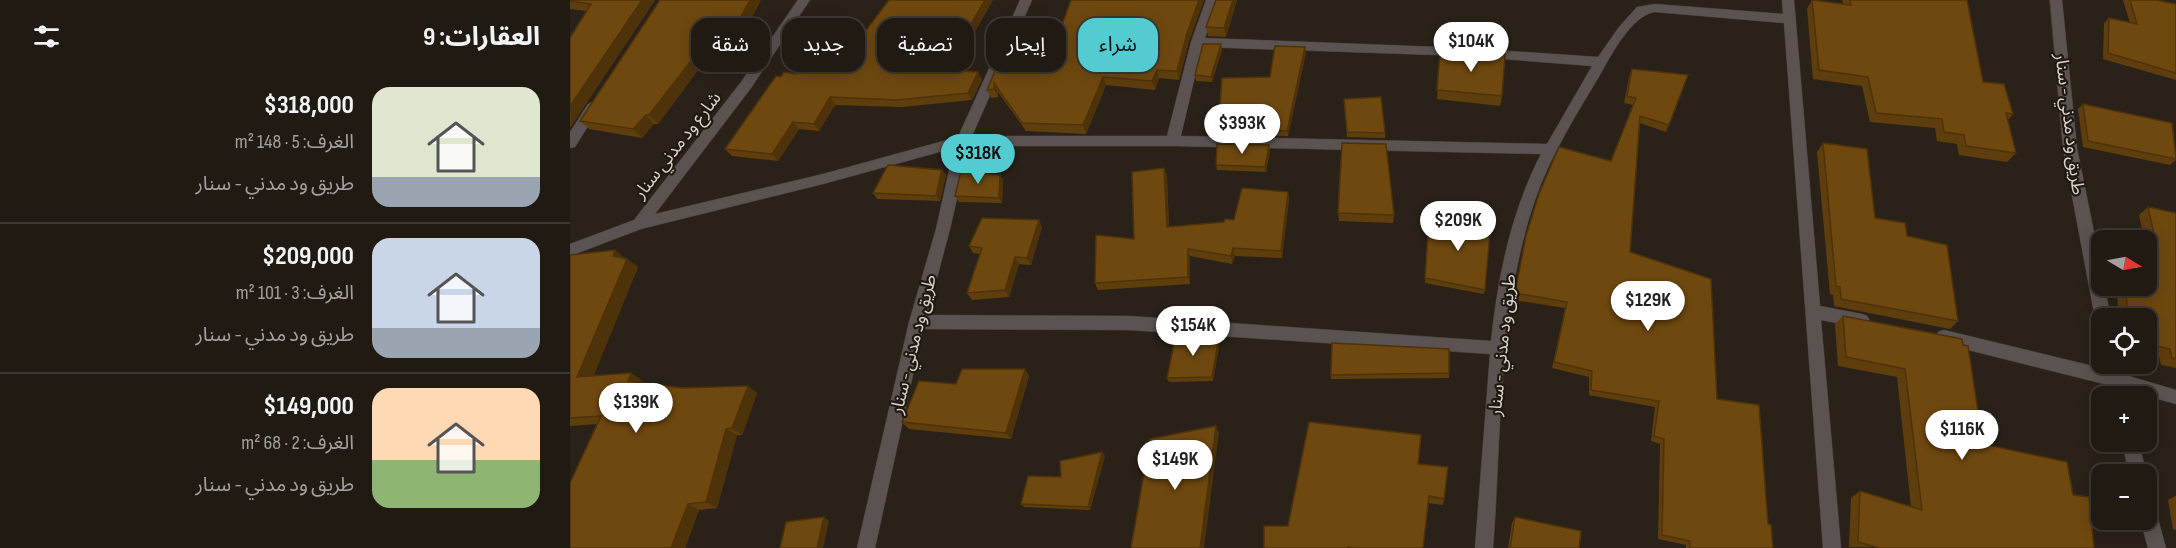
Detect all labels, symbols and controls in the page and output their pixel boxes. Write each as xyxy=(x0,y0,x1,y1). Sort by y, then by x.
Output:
chip: شقة xyxy=(691,18,770,72)
chip: جديد xyxy=(782,18,865,72)
chip: تصفية xyxy=(877,18,974,72)
chip: إيجار xyxy=(986,18,1066,72)
chip: شراء xyxy=(1078,18,1158,72)
icon: filters xyxy=(30,20,63,53)
text: العقارات: 9 xyxy=(423,22,540,53)
pin: $104K xyxy=(1429,22,1513,73)
text: $104K xyxy=(1448,29,1494,53)
street label: طريق ود مدني - سنار xyxy=(2048,51,2089,196)
street label: شارع ود مدني سنار xyxy=(629,88,728,205)
text: $318,000 xyxy=(264,90,354,121)
pin: $393K xyxy=(1200,104,1284,155)
icon: home xyxy=(420,111,492,183)
text: $393K xyxy=(1218,111,1266,135)
text: الغرف: 5 · 148 m² xyxy=(235,130,354,154)
pin: $318K xyxy=(936,134,1020,185)
text: $318K xyxy=(955,141,1001,165)
text: طريق ود مدني - سنار xyxy=(196,172,354,196)
pin: $209K xyxy=(1416,201,1500,252)
text: $209K xyxy=(1434,208,1482,232)
north arrow xyxy=(2091,230,2157,296)
map controls xyxy=(2091,230,2157,530)
text: $209,000 xyxy=(262,241,354,272)
icon: home xyxy=(420,262,492,334)
street label: طريق ود مدني - سنار xyxy=(886,272,943,417)
street label: طريق ود مدني - سنار xyxy=(1484,273,1523,418)
text: الغرف: 3 · 101 m² xyxy=(236,281,354,305)
pin: $129K xyxy=(1606,281,1690,332)
text: $129K xyxy=(1625,288,1671,312)
pin: $154K xyxy=(1151,306,1235,357)
button: locate xyxy=(2091,308,2157,374)
text: $154K xyxy=(1170,313,1216,337)
text: طريق ود مدني - سنار xyxy=(196,323,354,347)
pin: $139K xyxy=(594,383,678,434)
button: + xyxy=(2091,386,2157,452)
text: $139K xyxy=(613,390,659,414)
text: $149,000 xyxy=(263,391,354,422)
pin: $116K xyxy=(1920,410,2004,461)
icon: home xyxy=(420,412,492,484)
text: $116K xyxy=(1939,417,1985,441)
text: الغرف: 2 · 68 m² xyxy=(241,431,354,455)
pin: $149K xyxy=(1133,440,1217,491)
text: $149K xyxy=(1152,447,1198,471)
button: − xyxy=(2091,464,2157,530)
text: طريق ود مدني - سنار xyxy=(196,473,354,497)

